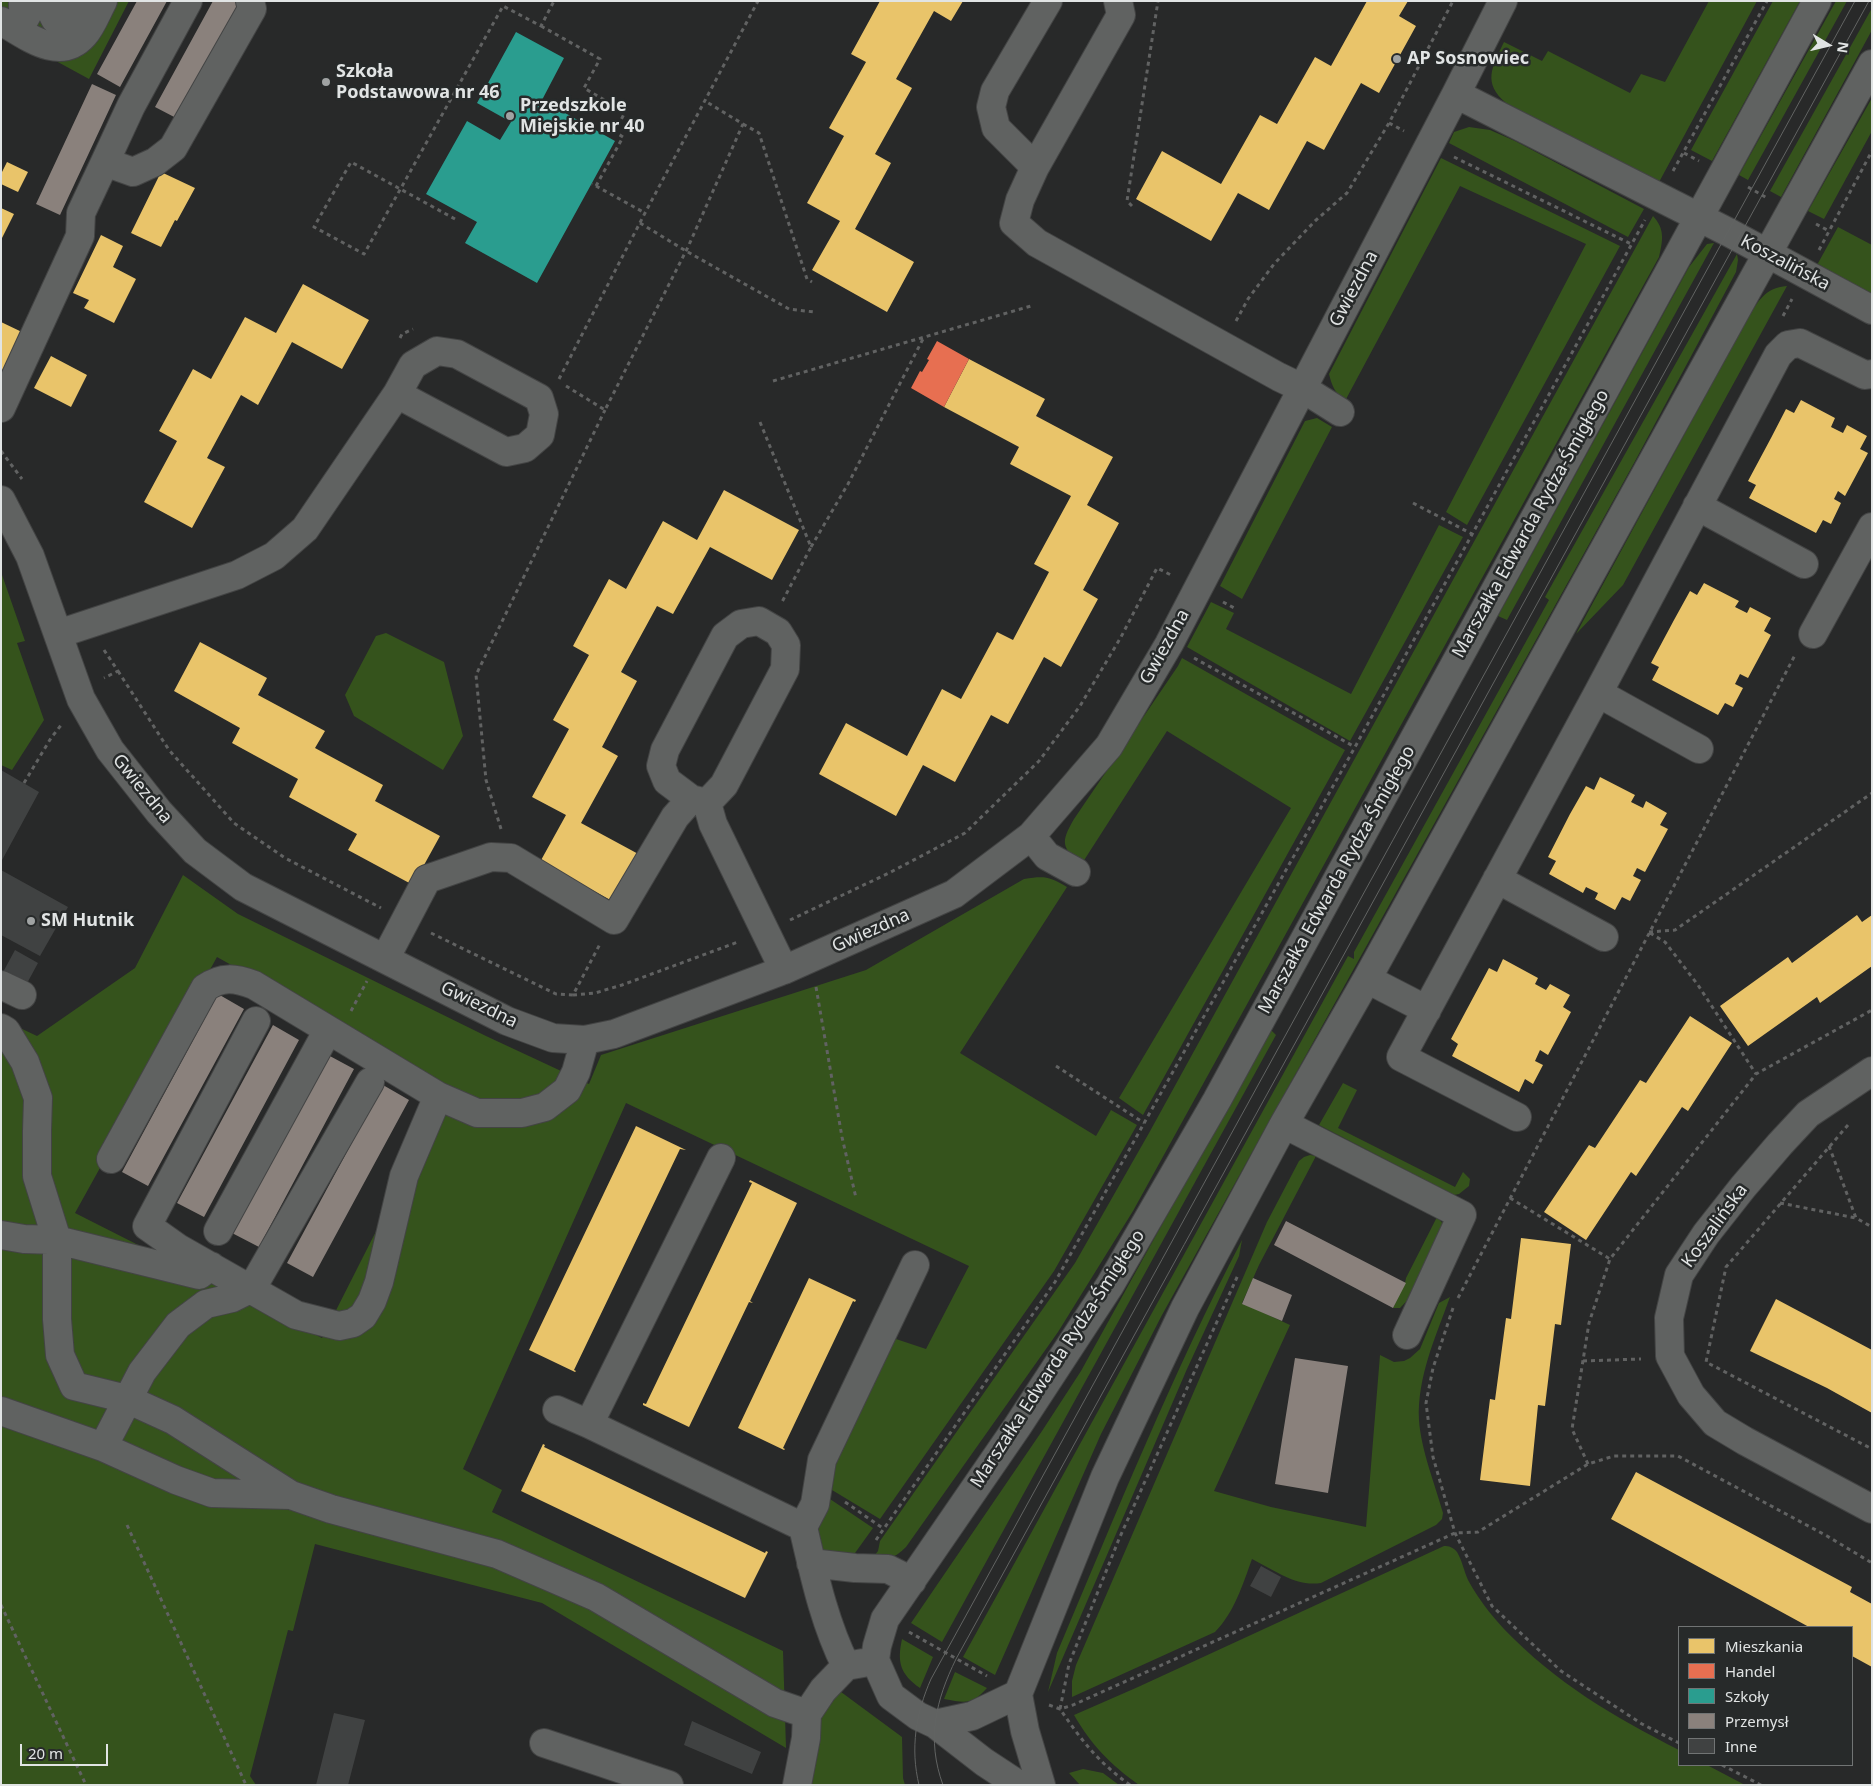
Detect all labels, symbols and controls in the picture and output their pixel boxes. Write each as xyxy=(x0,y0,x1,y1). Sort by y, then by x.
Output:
north arrow xyxy=(1803,20,1853,70)
text: N xyxy=(1833,40,1854,55)
place label: AP Sosnowiec xyxy=(1407,48,1529,70)
marker: AP Sosnowiec xyxy=(1391,53,1403,65)
place label: Szkoła Podstawowa nr 46 xyxy=(336,61,500,104)
marker: Szkoła Podstawowa nr 46 xyxy=(320,76,332,88)
place label: Przedszkole Miejskie nr 40 xyxy=(520,95,644,138)
marker: Przedszkole Miejskie nr 40 xyxy=(504,110,516,122)
street label: Koszalińska xyxy=(1737,230,1833,296)
street label: Gwiezdna xyxy=(1325,247,1383,331)
street label: Marszałka Edwarda Rydza-Śmigłego xyxy=(1448,386,1614,662)
street label: Gwiezdna xyxy=(1136,606,1194,688)
street label: Marszałka Edwarda Rydza-Śmigłego xyxy=(1254,742,1420,1018)
street label: Gwiezdna xyxy=(108,750,176,828)
street label: Gwiezdna xyxy=(829,904,913,958)
place label: SM Hutnik xyxy=(41,910,134,932)
marker: SM Hutnik xyxy=(25,915,37,927)
street label: Gwiezdna xyxy=(437,977,521,1033)
street label: Koszalińska xyxy=(1677,1180,1753,1272)
street label: Marszałka Edwarda Rydza-Śmigłego xyxy=(966,1226,1150,1492)
legend xyxy=(1678,1626,1853,1766)
text: Mieszkania xyxy=(1725,1636,1803,1656)
text: Handel xyxy=(1725,1661,1775,1681)
text: Szkoły xyxy=(1725,1686,1769,1706)
text: Przemysł xyxy=(1725,1711,1789,1731)
scale bar xyxy=(22,1734,110,1766)
text: Inne xyxy=(1725,1736,1757,1756)
text: 20 m xyxy=(28,1743,63,1763)

